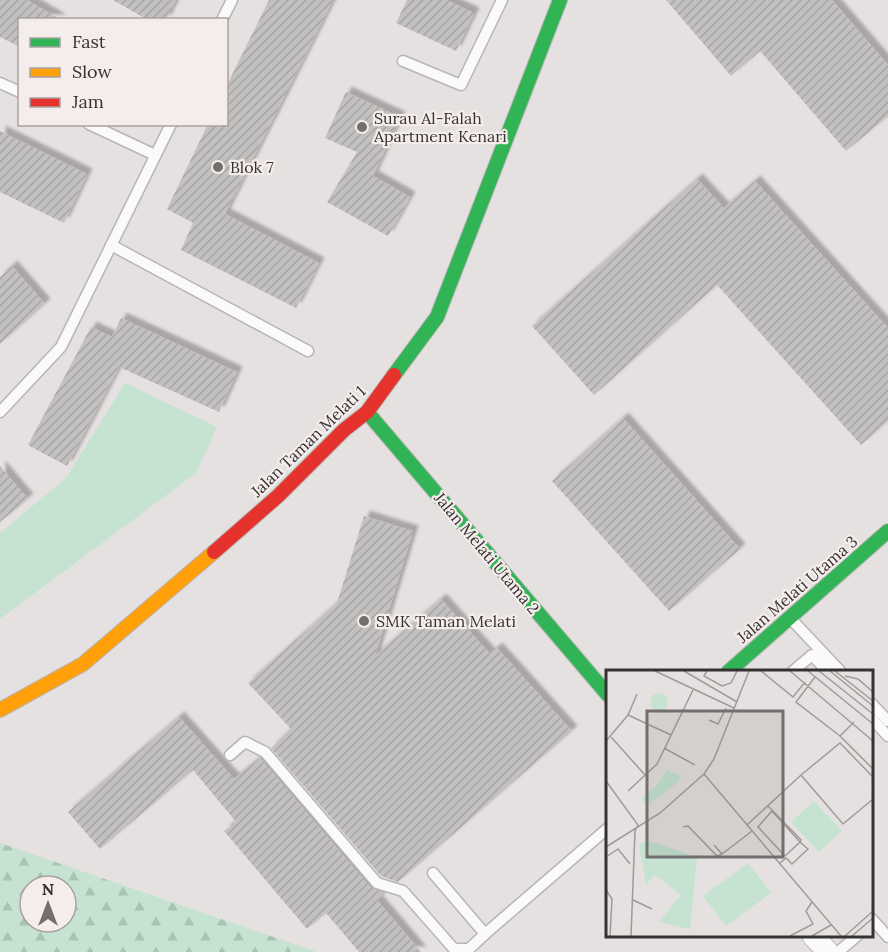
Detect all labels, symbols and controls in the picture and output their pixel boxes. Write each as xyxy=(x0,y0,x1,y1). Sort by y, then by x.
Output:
legend xyxy=(18,18,228,126)
text: Fast xyxy=(72,30,106,53)
text: Slow xyxy=(72,60,112,83)
text: Jam xyxy=(71,90,104,113)
place label: Surau Al-Falah Apartment Kenari xyxy=(373,108,507,146)
marker: Surau Al-Falah Apartment Kenari xyxy=(355,120,369,134)
place label: Blok 7 xyxy=(230,157,274,177)
marker: Blok 7 xyxy=(211,160,225,174)
street label: Jalan Taman Melati 1 xyxy=(246,381,370,502)
street label: Jalan Melati Utama 2 xyxy=(430,487,544,618)
street label: Jalan Melati Utama 3 xyxy=(732,531,861,647)
place label: SMK Taman Melati xyxy=(376,611,516,631)
marker: SMK Taman Melati xyxy=(357,614,371,628)
inset map xyxy=(606,670,873,937)
north arrow xyxy=(18,874,78,934)
text: N xyxy=(42,879,54,899)

